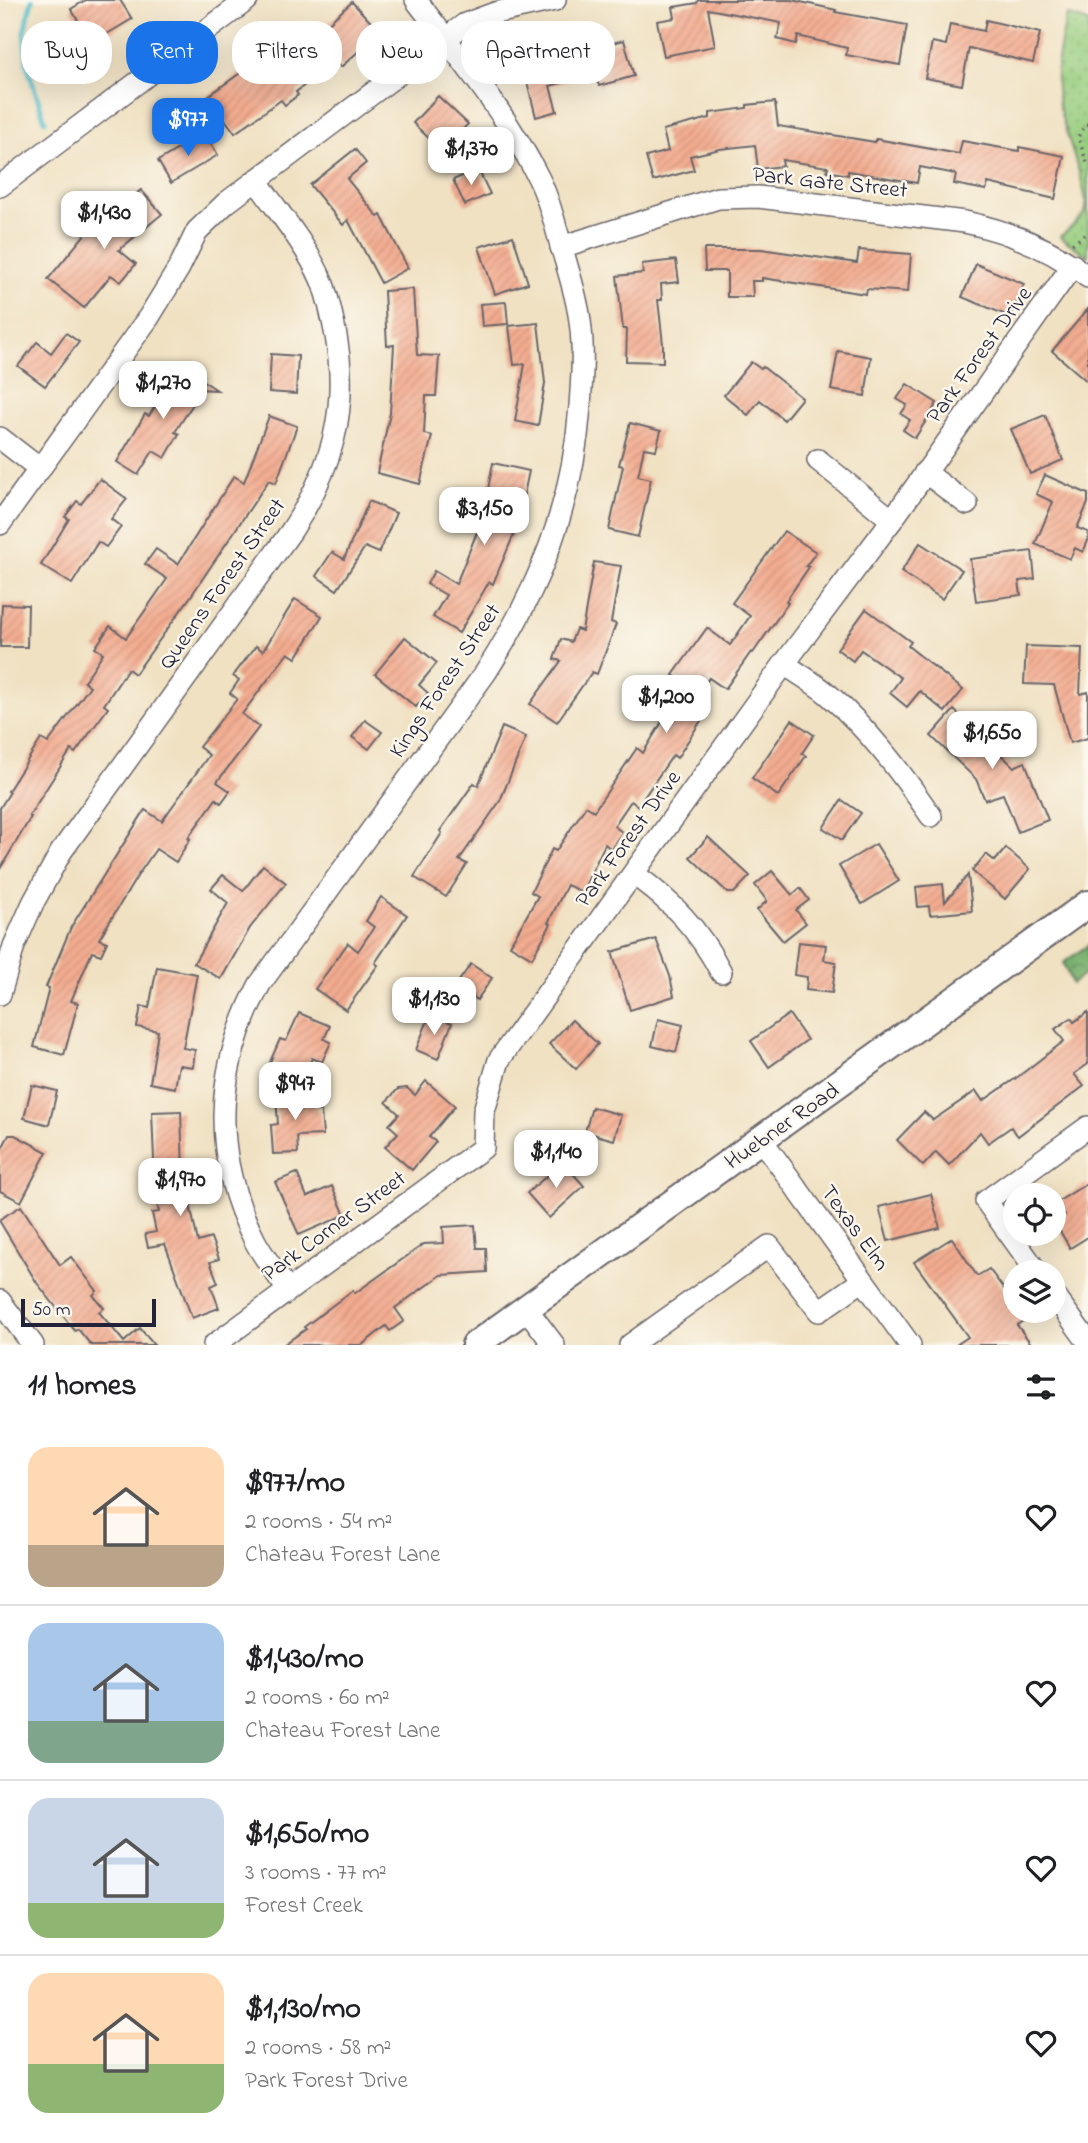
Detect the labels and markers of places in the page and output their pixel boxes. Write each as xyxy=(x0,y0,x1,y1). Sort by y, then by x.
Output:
pin: $977 xyxy=(147,99,229,158)
pin: $1,370 xyxy=(414,128,528,187)
pin: $1,430 xyxy=(47,191,161,251)
pin: $1,270 xyxy=(106,362,220,421)
pin: $3,150 xyxy=(427,488,541,547)
pin: $1,200 xyxy=(609,676,723,735)
pin: $1,650 xyxy=(935,712,1049,771)
pin: $1,130 xyxy=(377,978,491,1037)
pin: $947 xyxy=(254,1062,336,1122)
pin: $1,140 xyxy=(499,1130,613,1190)
pin: $1,970 xyxy=(123,1158,237,1218)

